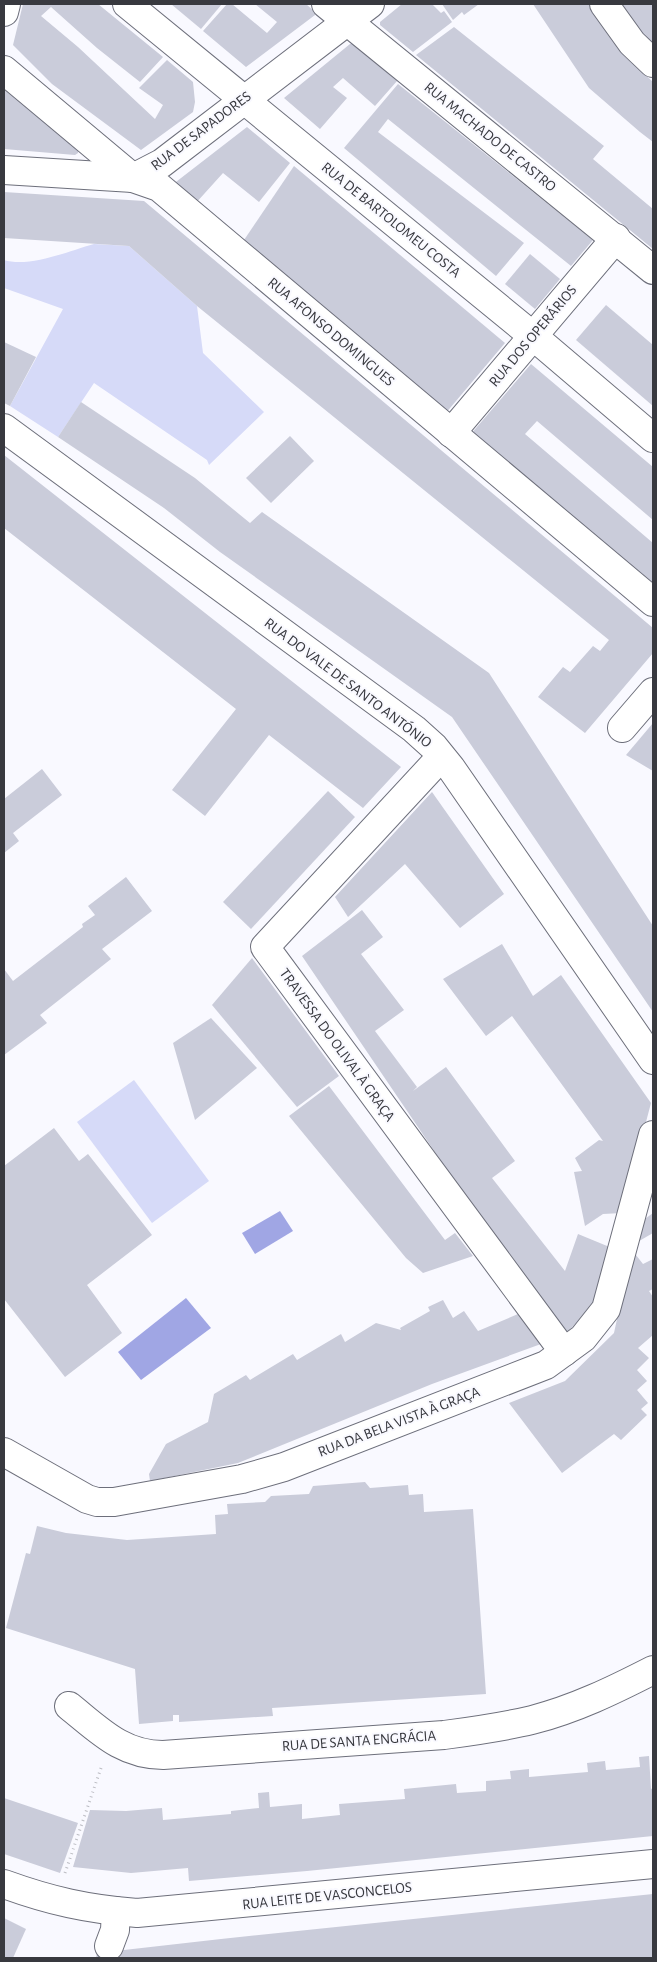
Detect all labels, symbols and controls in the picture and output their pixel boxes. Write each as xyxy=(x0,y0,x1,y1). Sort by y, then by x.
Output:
street label: RUA MACHADO DE CASTRO xyxy=(421,79,559,195)
street label: RUA DE SAPADORES xyxy=(148,89,254,173)
street label: RUA DE BARTOLOMEU COSTA xyxy=(319,159,464,281)
street label: RUA AFONSO DOMINGUES xyxy=(265,275,397,389)
street label: RUA DOS OPERÁRIOS xyxy=(485,281,580,390)
street label: RUA DO VALE DE SANTO ANTÓNIO xyxy=(262,614,436,751)
street label: TRAVESSA DO OLIVAL À GRAÇA xyxy=(277,965,399,1125)
street label: RUA DA BELA VISTA À GRAÇA xyxy=(315,1382,482,1460)
street label: RUA DE SANTA ENGRÁCIA xyxy=(281,1726,437,1754)
street label: RUA LEITE DE VASCONCELOS xyxy=(241,1880,413,1912)

